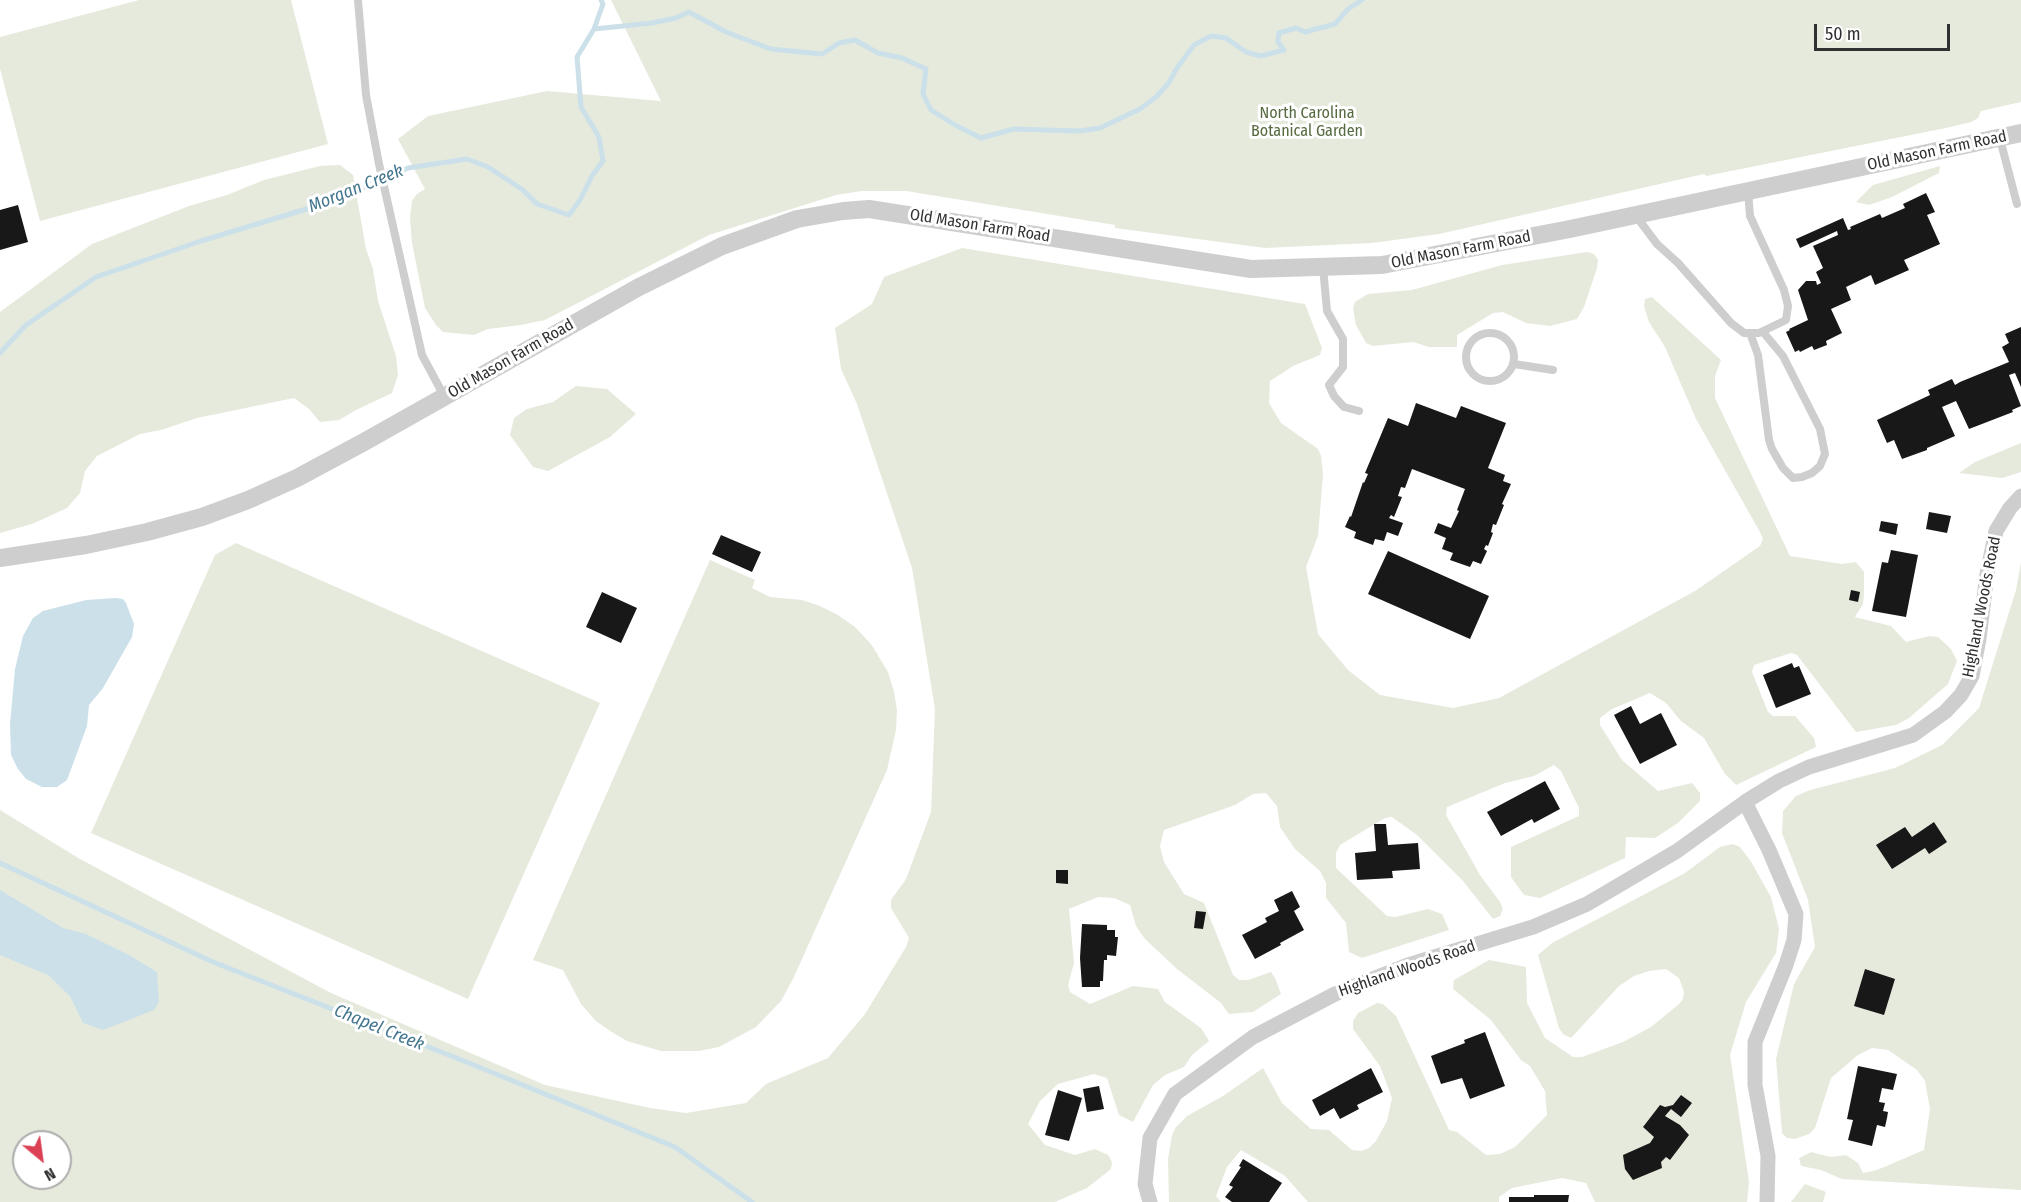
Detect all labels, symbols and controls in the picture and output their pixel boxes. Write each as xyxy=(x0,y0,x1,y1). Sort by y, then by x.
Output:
scale bar xyxy=(1817,12,1954,50)
text: 50 m xyxy=(1825,23,1861,45)
park label: North Carolina Botanical Garden xyxy=(1251,104,1363,142)
street label: Old Mason Farm Road xyxy=(1866,127,2008,175)
water label: Morgan Creek xyxy=(305,160,407,218)
street label: Old Mason Farm Road xyxy=(908,205,1052,247)
street label: Old Mason Farm Road xyxy=(1390,227,1532,273)
street label: Old Mason Farm Road xyxy=(445,315,577,403)
street label: Highland Woods Road xyxy=(1959,535,2005,679)
street label: Highland Woods Road xyxy=(1336,937,1478,1001)
water label: Chapel Creek xyxy=(331,1000,427,1056)
north arrow xyxy=(12,1130,72,1190)
text: N xyxy=(41,1164,59,1185)

